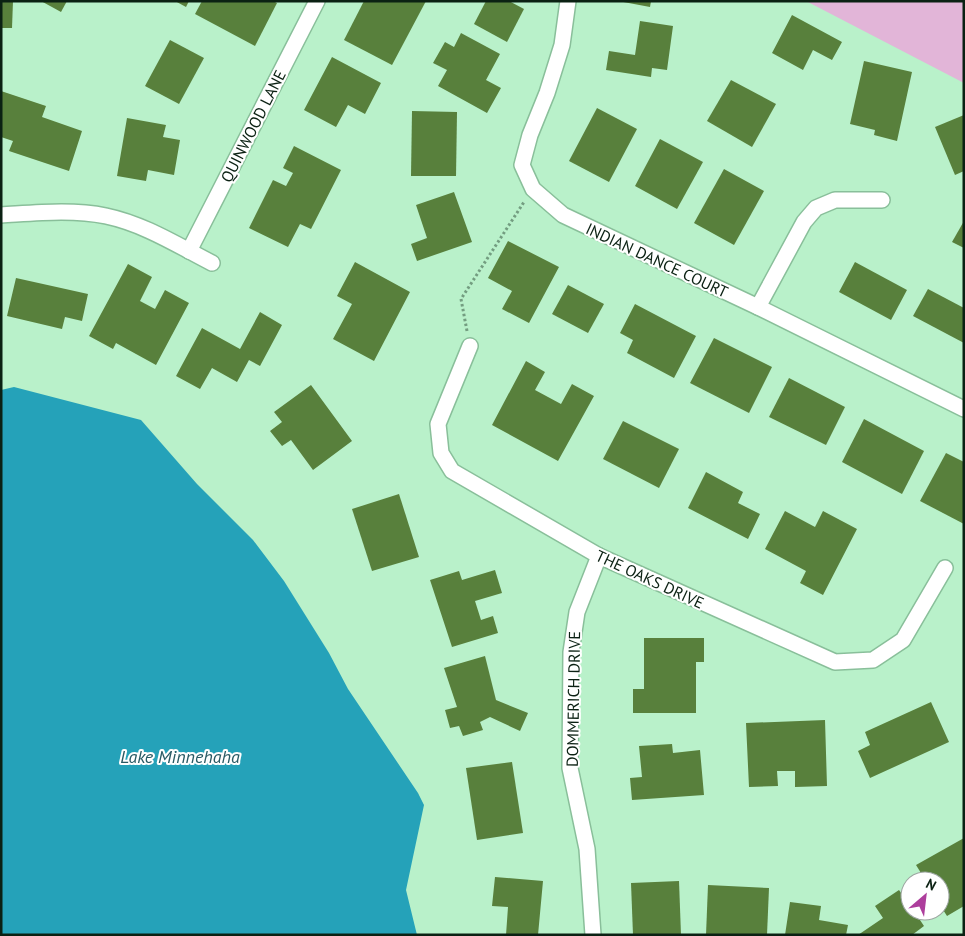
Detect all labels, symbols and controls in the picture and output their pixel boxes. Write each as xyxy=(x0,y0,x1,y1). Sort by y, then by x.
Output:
street label: QUINWOOD LANE xyxy=(216,66,290,186)
street label: INDIAN DANCE COURT xyxy=(583,218,731,302)
street label: THE OAKS DRIVE xyxy=(593,545,707,613)
street label: DOMMERICH DRIVE xyxy=(562,631,584,767)
water label: Lake Minnehaha xyxy=(120,745,240,768)
north arrow xyxy=(900,871,950,921)
text: N xyxy=(923,874,939,895)

